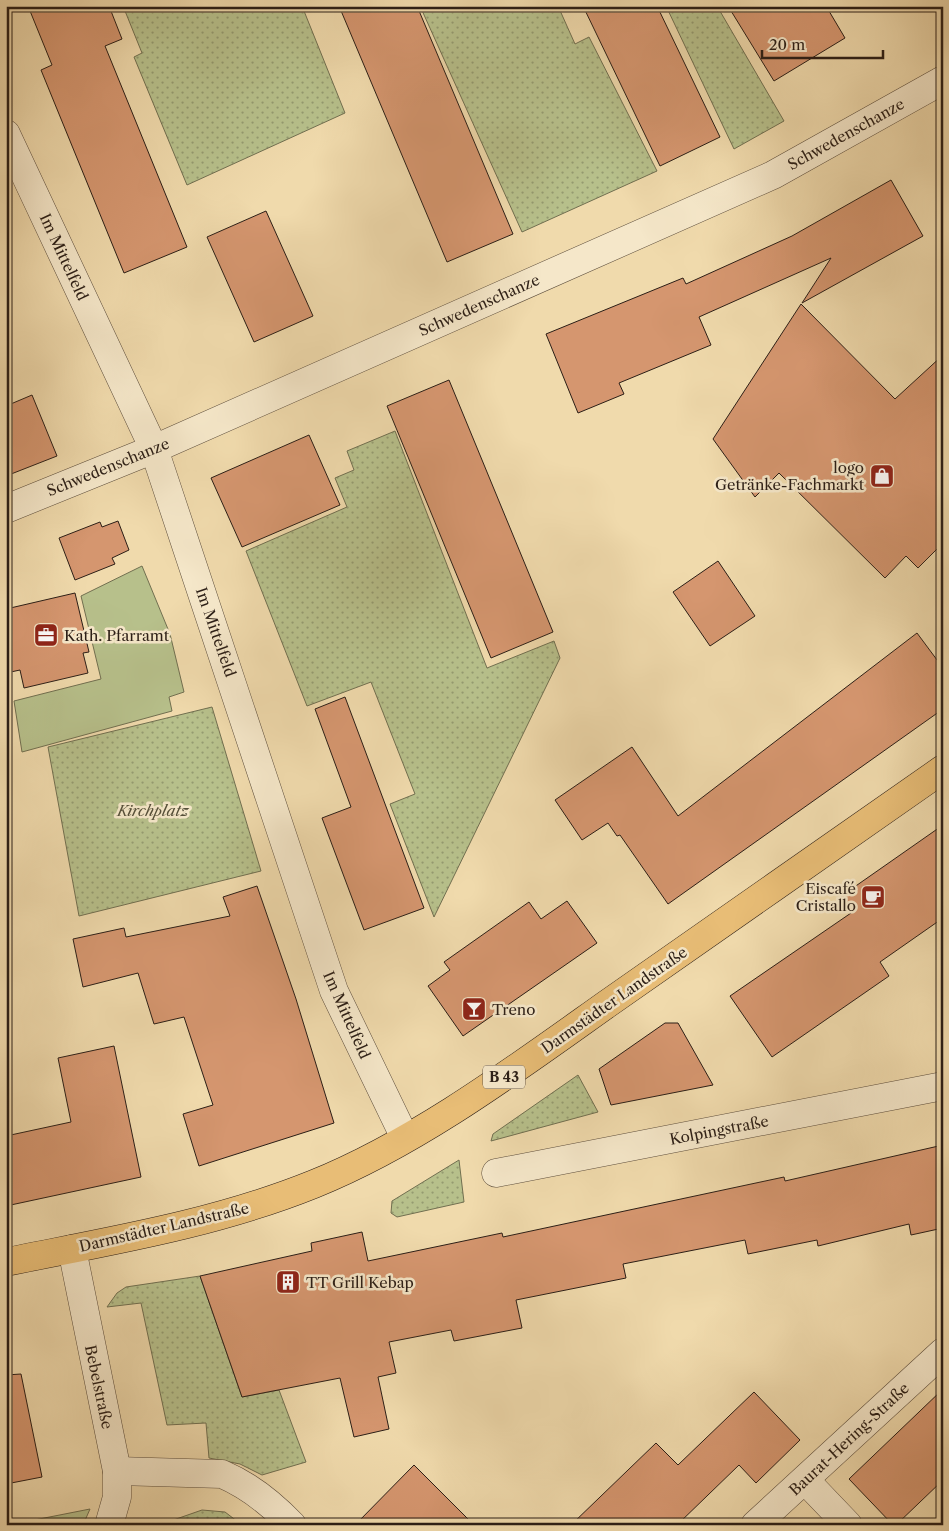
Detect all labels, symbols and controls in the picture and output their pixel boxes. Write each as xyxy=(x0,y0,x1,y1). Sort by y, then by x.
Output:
scale bar xyxy=(762,28,883,60)
text: 20 m xyxy=(769,35,805,54)
street label: Schwedenschanze xyxy=(784,94,908,174)
street label: Im Mittelfeld xyxy=(36,210,92,304)
street label: Schwedenschanze xyxy=(416,270,542,340)
street label: Schwedenschanze xyxy=(44,434,172,500)
place label: logo Getränke-Fachmarkt xyxy=(715,458,865,494)
shop icon: logo Getränke-Fachmarkt xyxy=(869,463,895,489)
street label: Im Mittelfeld xyxy=(192,584,240,680)
office icon: Kath. Pfarramt xyxy=(33,622,59,648)
place label: Kath. Pfarramt xyxy=(64,626,170,645)
park label: Kirchplatz xyxy=(116,801,190,820)
place label: Eiscafé Cristallo xyxy=(796,879,856,915)
cafe icon: Eiscafé Cristallo xyxy=(860,884,886,910)
street label: Darmstädter Landstraße xyxy=(537,942,691,1058)
street label: Im Mittelfeld xyxy=(319,968,375,1062)
bar icon: Treno xyxy=(461,996,487,1022)
place label: Treno xyxy=(492,1000,535,1019)
road number: B 43 xyxy=(483,1066,525,1088)
street label: Kolpingstraße xyxy=(668,1111,770,1149)
street label: Darmstädter Landstraße xyxy=(77,1198,251,1256)
building icon: TT Grill Kebap xyxy=(275,1269,301,1295)
place label: TT Grill Kebap xyxy=(306,1273,414,1292)
street label: Bebelstraße xyxy=(81,1343,117,1431)
street label: Baurat-Hering-Straße xyxy=(785,1378,913,1500)

